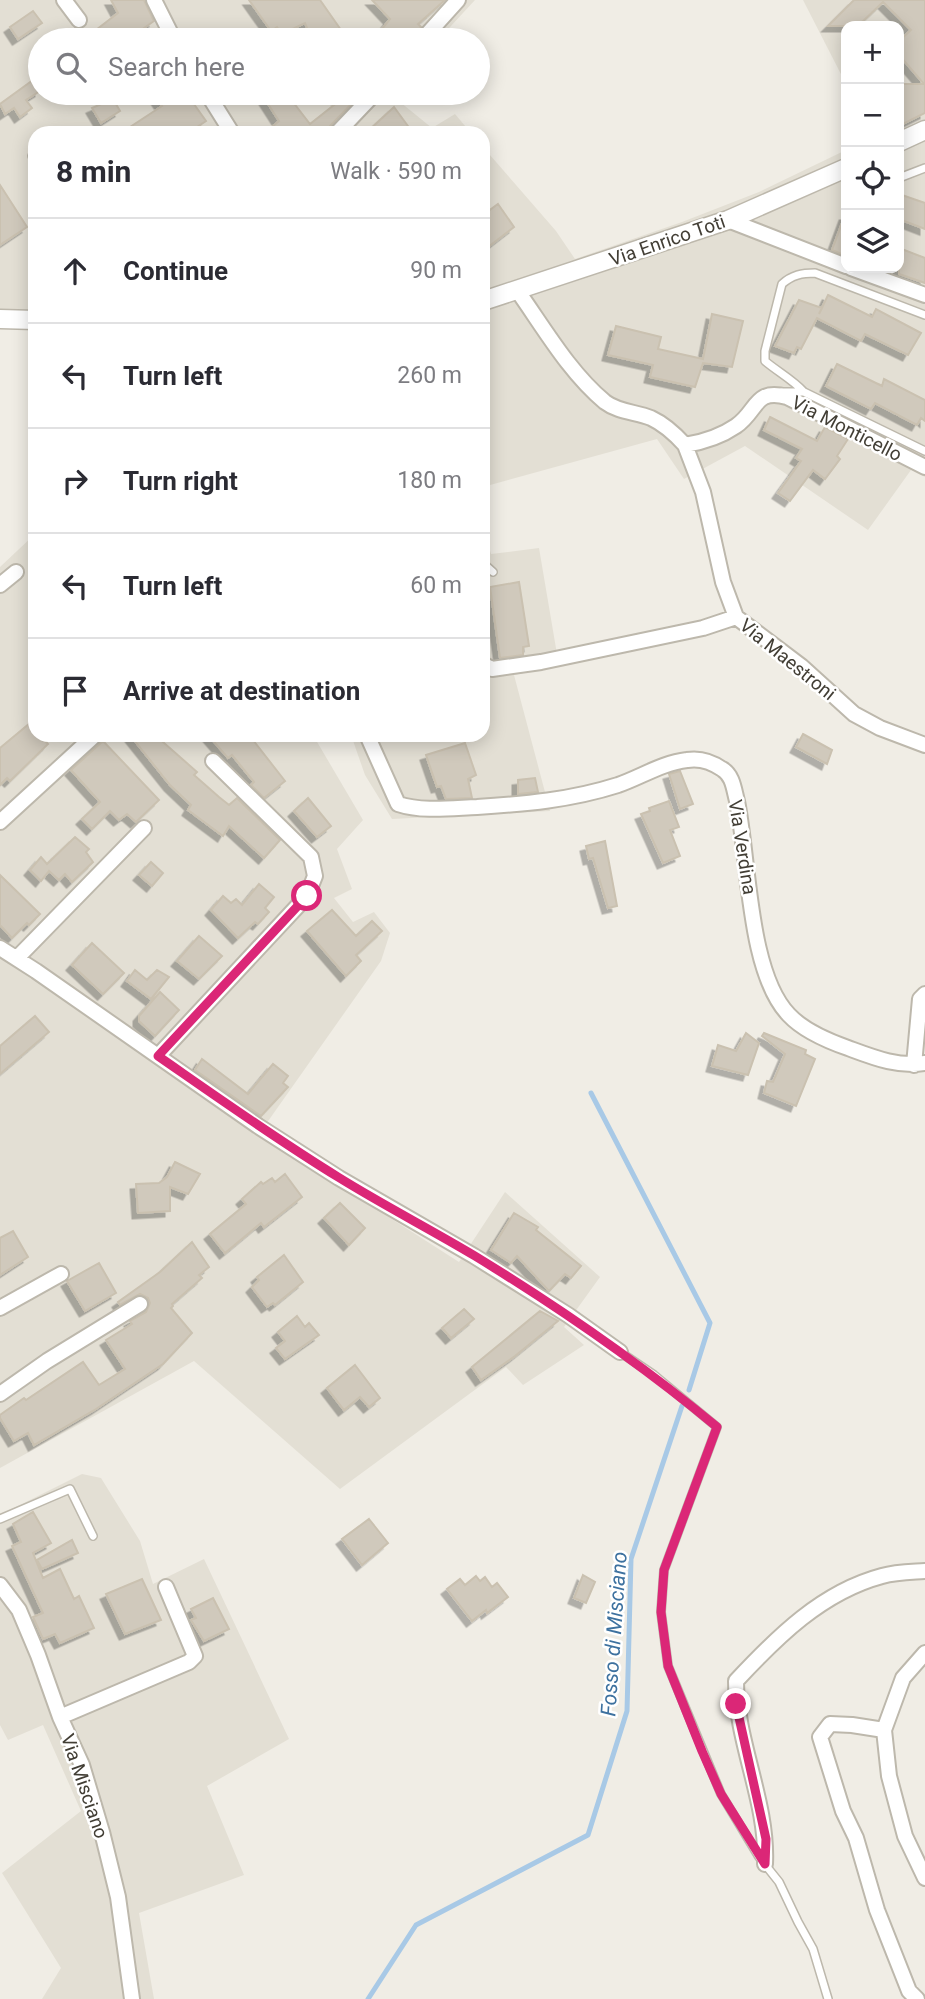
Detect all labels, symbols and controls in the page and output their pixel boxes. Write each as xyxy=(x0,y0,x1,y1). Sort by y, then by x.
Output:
map controls xyxy=(841,21,904,273)
button: + xyxy=(841,21,904,84)
search box xyxy=(28,28,490,105)
icon: search xyxy=(52,48,90,86)
text: Search here xyxy=(108,52,245,82)
button: − xyxy=(841,84,904,147)
button: locate xyxy=(841,147,904,210)
text: 8 min xyxy=(56,154,131,189)
text: Walk · 590 m xyxy=(330,158,462,185)
street label: Via Enrico Toti xyxy=(606,210,728,271)
button: layers xyxy=(841,210,904,273)
icon: ahead xyxy=(56,252,94,290)
text: Continue xyxy=(123,256,228,286)
text: 90 m xyxy=(410,257,462,284)
icon: left xyxy=(56,357,94,395)
text: Turn left xyxy=(123,361,222,391)
text: 260 m xyxy=(397,362,462,389)
street label: Via Monticello xyxy=(788,391,906,466)
icon: right xyxy=(56,462,94,500)
text: Turn right xyxy=(123,466,238,496)
text: 180 m xyxy=(397,467,462,494)
icon: left xyxy=(56,567,94,605)
text: Turn left xyxy=(123,571,222,601)
text: 60 m xyxy=(410,572,462,599)
street label: Via Maestroni xyxy=(735,614,840,705)
icon: arrive xyxy=(56,672,94,710)
text: Arrive at destination xyxy=(123,676,360,706)
street label: Via Verdina xyxy=(724,798,761,896)
route start xyxy=(291,880,322,911)
water label: Fosso di Misciano xyxy=(596,1551,632,1717)
route end xyxy=(720,1688,751,1719)
street label: Via Misciano xyxy=(56,1731,113,1841)

